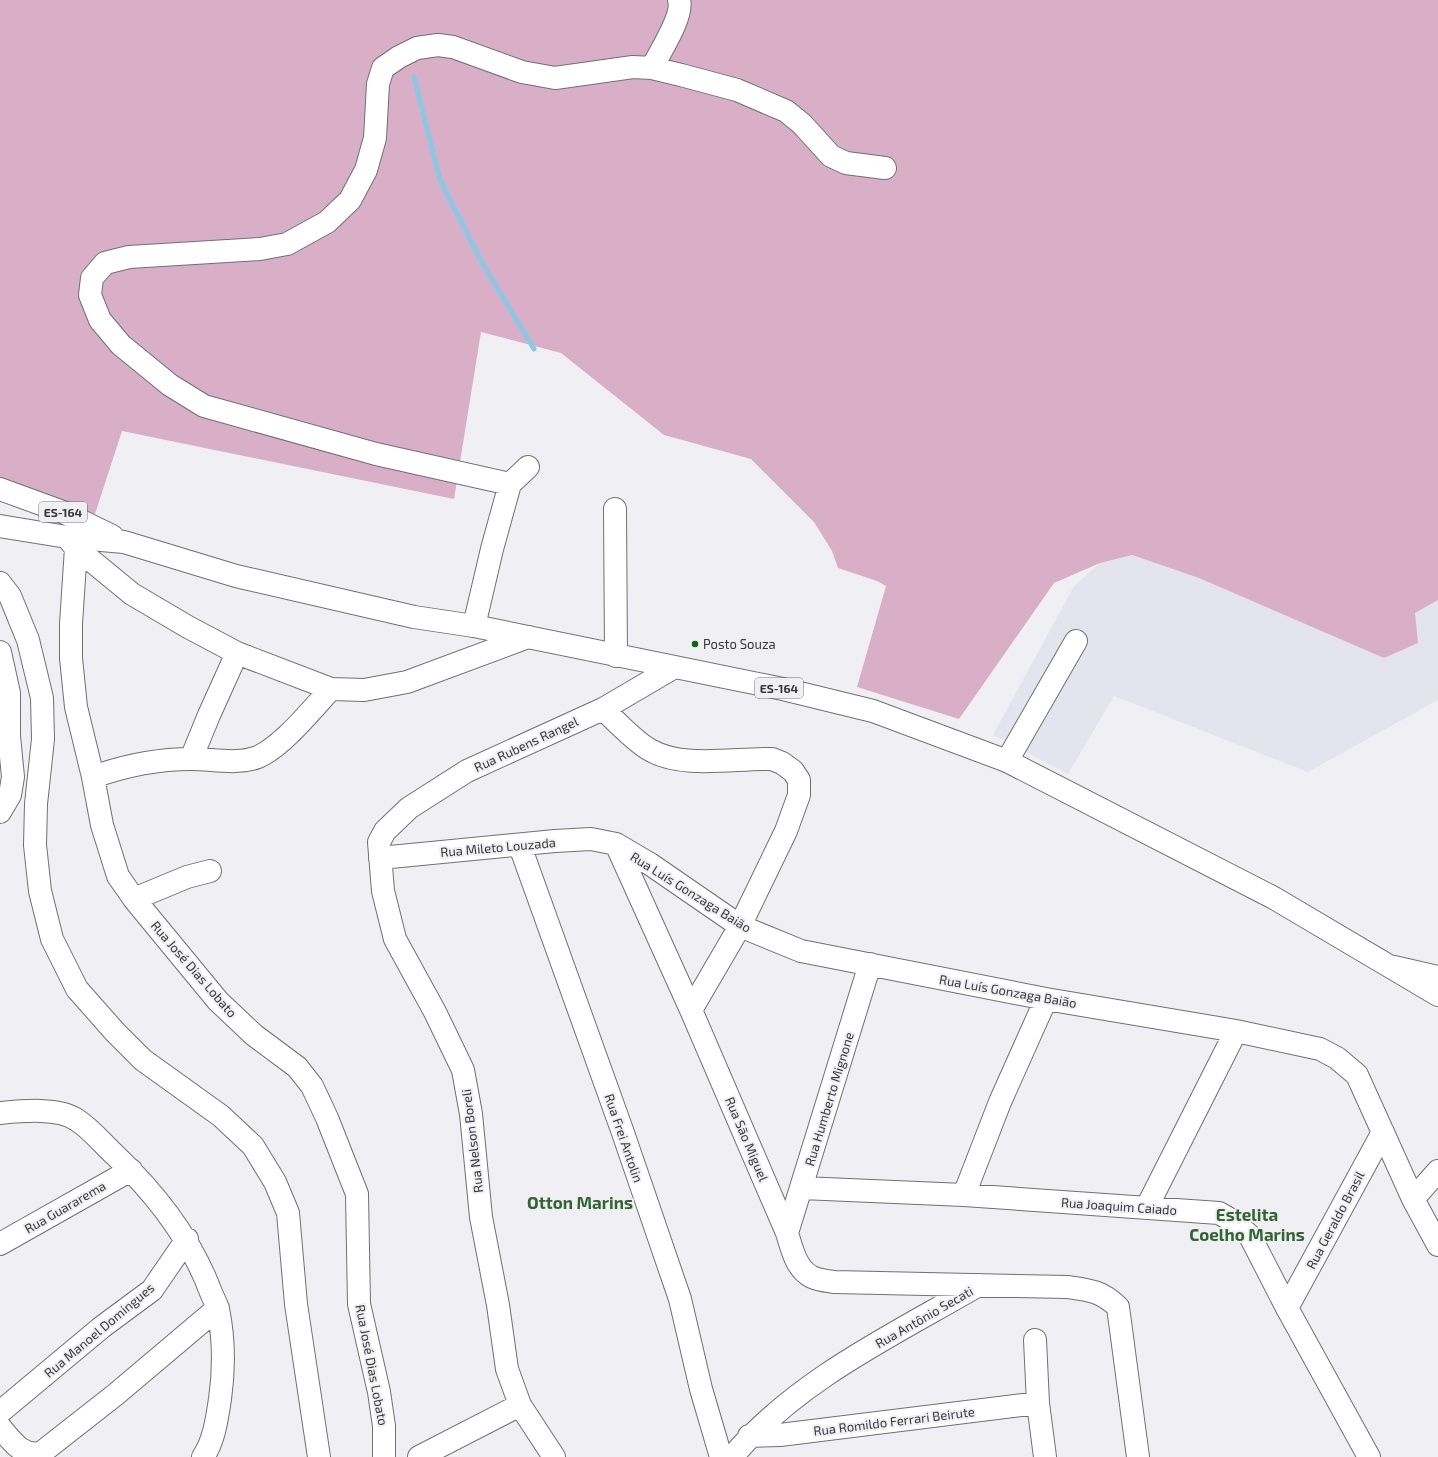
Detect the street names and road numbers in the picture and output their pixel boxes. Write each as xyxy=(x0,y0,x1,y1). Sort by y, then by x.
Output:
road number: ES-164 xyxy=(39,502,87,522)
road number: ES-164 xyxy=(755,678,803,698)
street label: Rua Rubens Rangel xyxy=(471,713,581,775)
street label: Rua Mileto Louzada xyxy=(440,834,556,860)
street label: Rua Luís Gonzaga Baião xyxy=(628,848,754,936)
street label: Rua José Dias Lobato xyxy=(148,917,240,1021)
street label: Rua Luís Gonzaga Baião xyxy=(938,971,1078,1011)
street label: Rua Humberto Mignone xyxy=(801,1030,857,1168)
street label: Rua Nelson Boreli xyxy=(458,1088,486,1194)
street label: Rua Frei Antolin xyxy=(601,1092,647,1184)
street label: Rua São Miguel xyxy=(722,1094,772,1184)
street label: Rua Geraldo Brasil xyxy=(1302,1168,1368,1272)
street label: Rua Guararema xyxy=(22,1177,108,1237)
street label: Rua Joaquim Caiado xyxy=(1060,1194,1178,1218)
street label: Rua Manoel Domingues xyxy=(41,1279,157,1381)
street label: Rua Antônio Secati xyxy=(872,1283,976,1351)
street label: Rua José Dias Lobato xyxy=(352,1303,392,1427)
street label: Rua Romildo Ferrari Beirute xyxy=(812,1403,976,1439)

